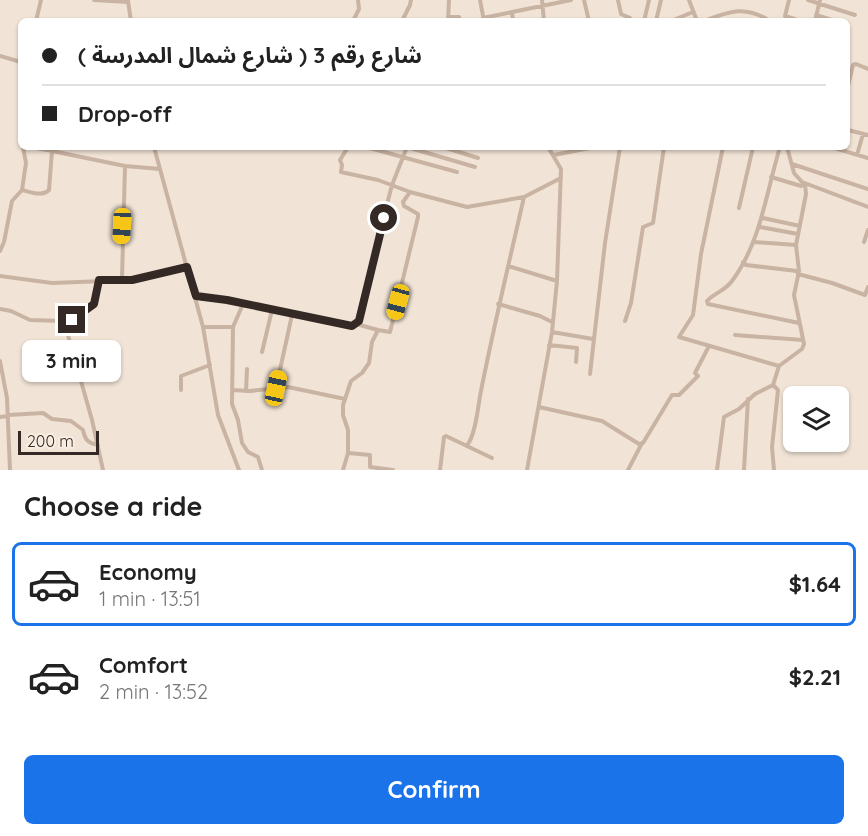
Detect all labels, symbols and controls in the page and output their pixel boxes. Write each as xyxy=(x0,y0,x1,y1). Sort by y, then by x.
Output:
text: شارع رقم 3 ( شارع شمال المدرسة ) xyxy=(78,41,422,69)
text: Drop-off xyxy=(78,100,172,128)
route start xyxy=(370,204,397,231)
car xyxy=(112,208,132,244)
car xyxy=(385,282,411,322)
route end xyxy=(58,306,85,333)
callout: 3 min xyxy=(22,341,122,383)
text: 3 min xyxy=(46,348,97,373)
car xyxy=(263,369,289,407)
map controls xyxy=(783,386,849,452)
button: layers xyxy=(783,386,849,452)
scale bar xyxy=(18,428,99,456)
text: 200 m xyxy=(27,431,74,451)
text: Choose a ride xyxy=(24,489,202,523)
icon: car xyxy=(27,557,81,611)
text: Economy xyxy=(99,558,197,586)
text: $1.64 xyxy=(789,570,841,598)
text: 1 min · 13:51 xyxy=(99,586,201,611)
icon: car xyxy=(27,650,81,704)
text: Comfort xyxy=(99,651,188,679)
text: $2.21 xyxy=(789,663,841,691)
text: 2 min · 13:52 xyxy=(99,679,208,704)
button: Confirm xyxy=(24,755,844,824)

